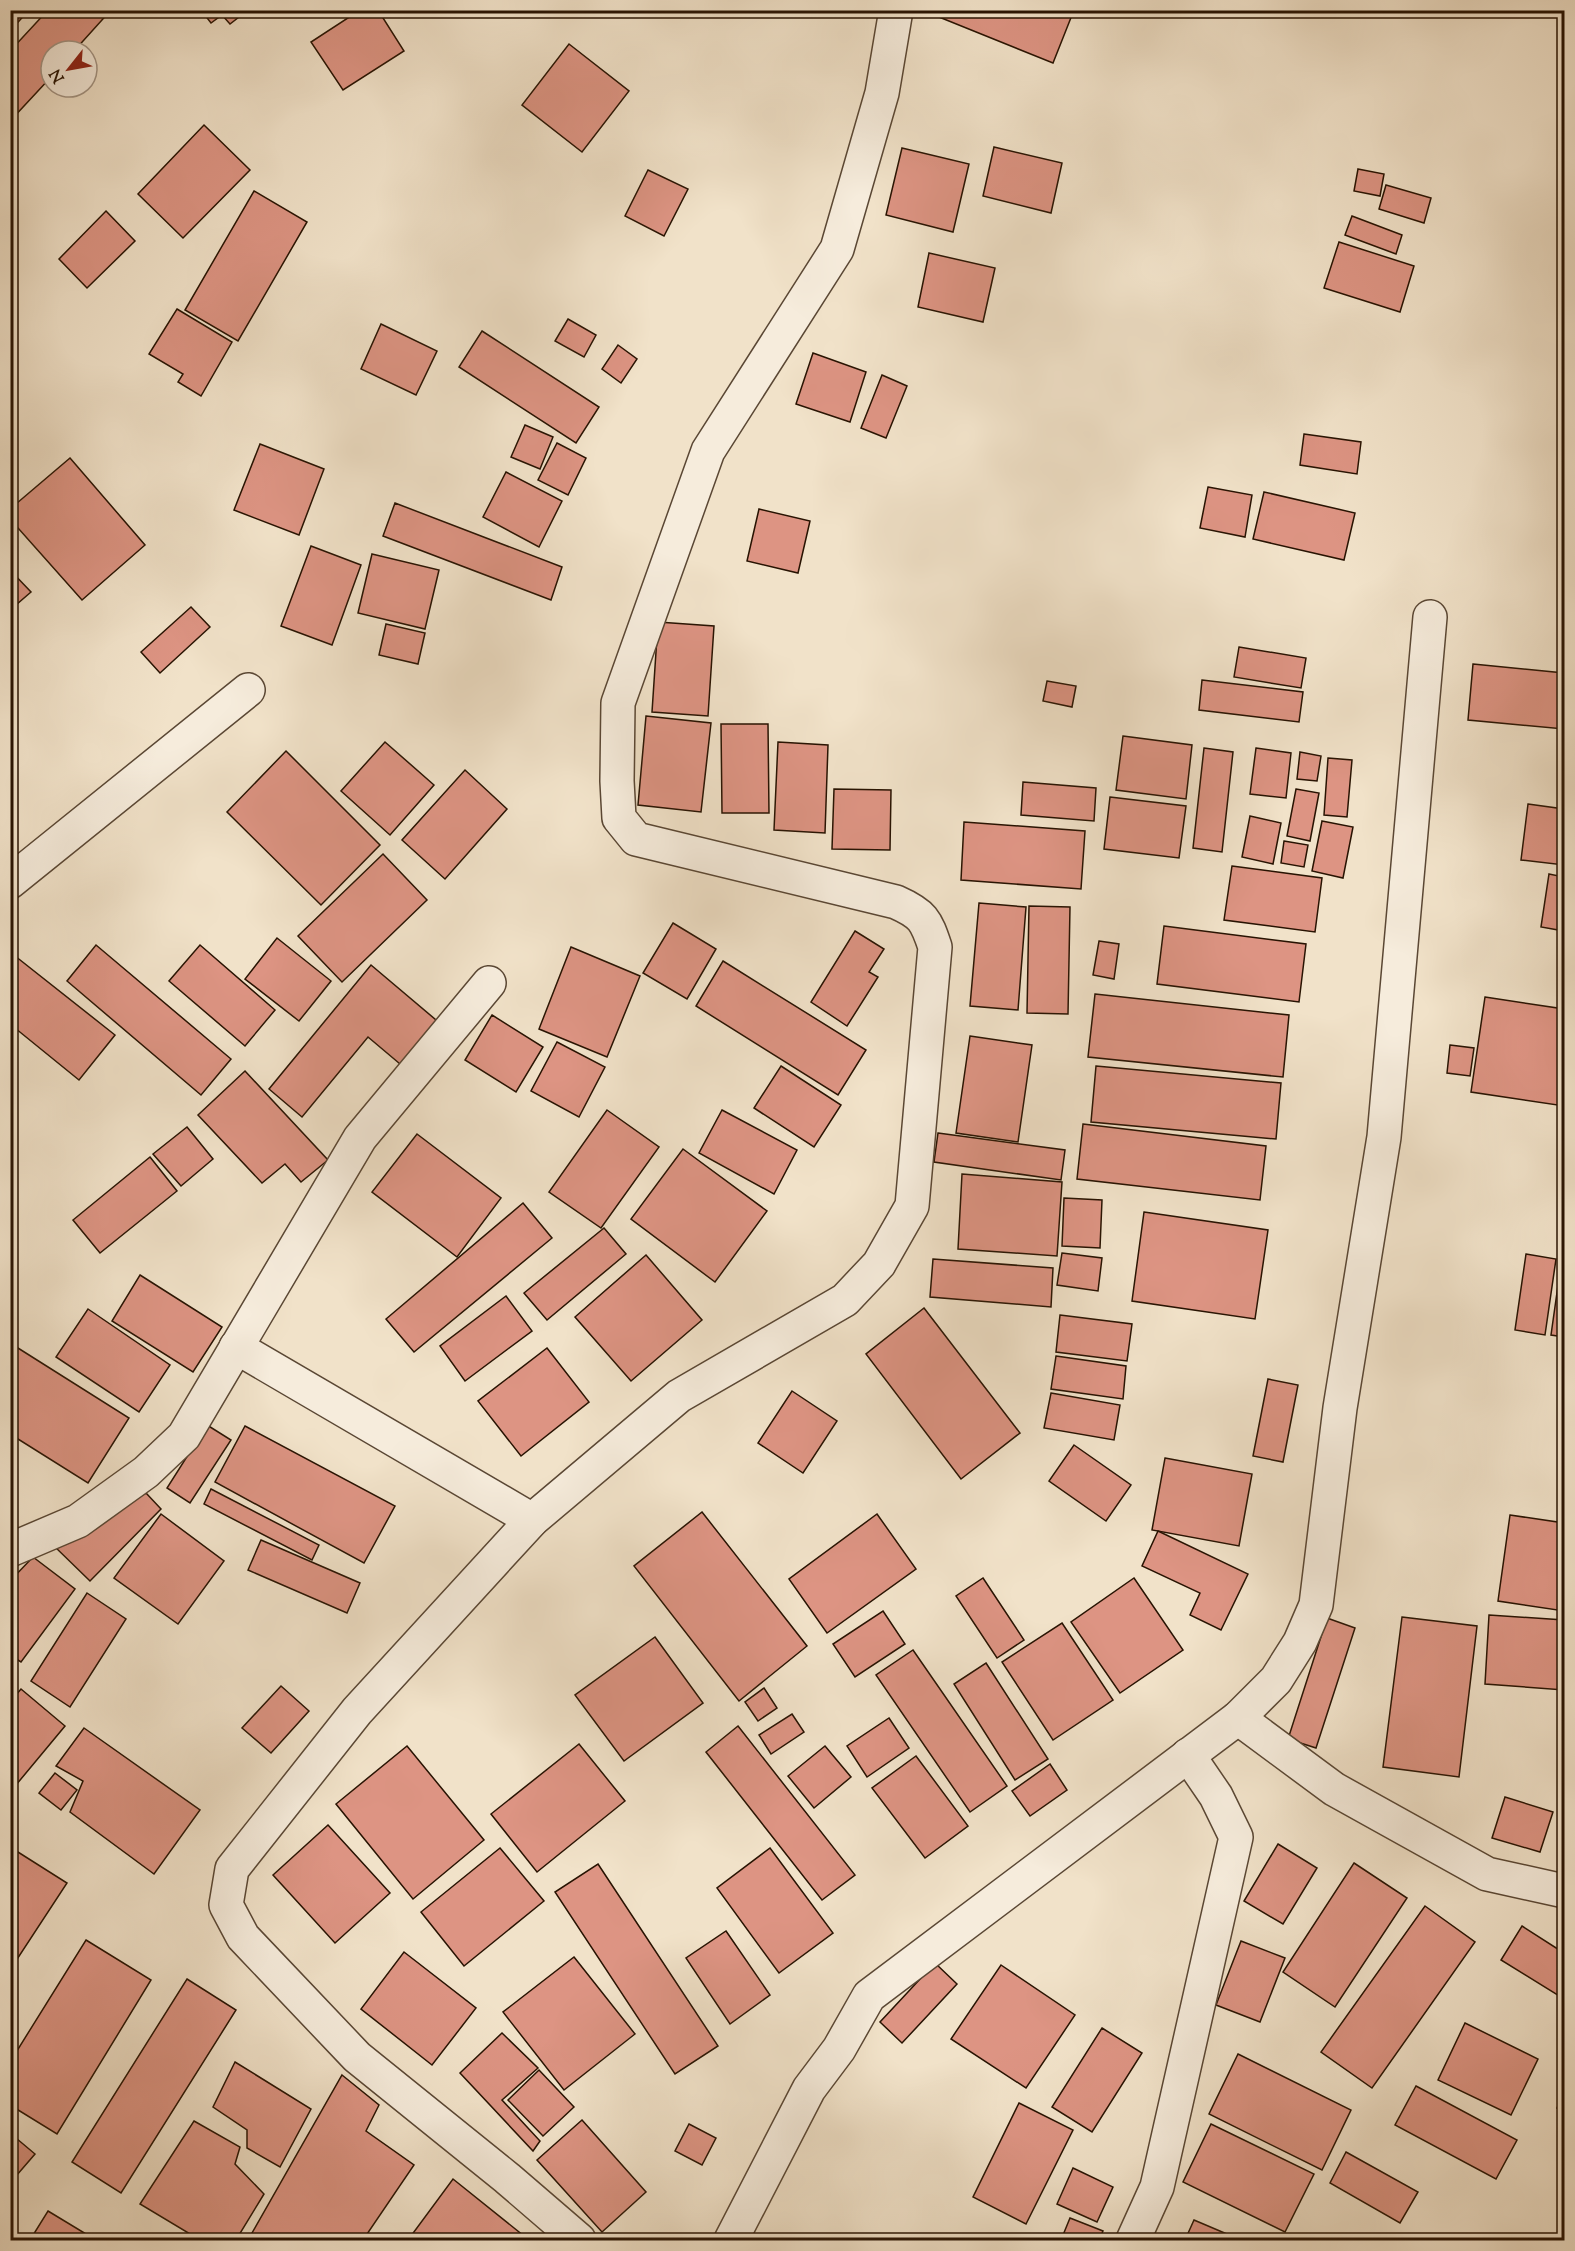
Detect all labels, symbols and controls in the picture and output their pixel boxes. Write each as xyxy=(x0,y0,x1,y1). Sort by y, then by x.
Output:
north arrow xyxy=(39,39,99,99)
text: N xyxy=(45,64,71,87)

